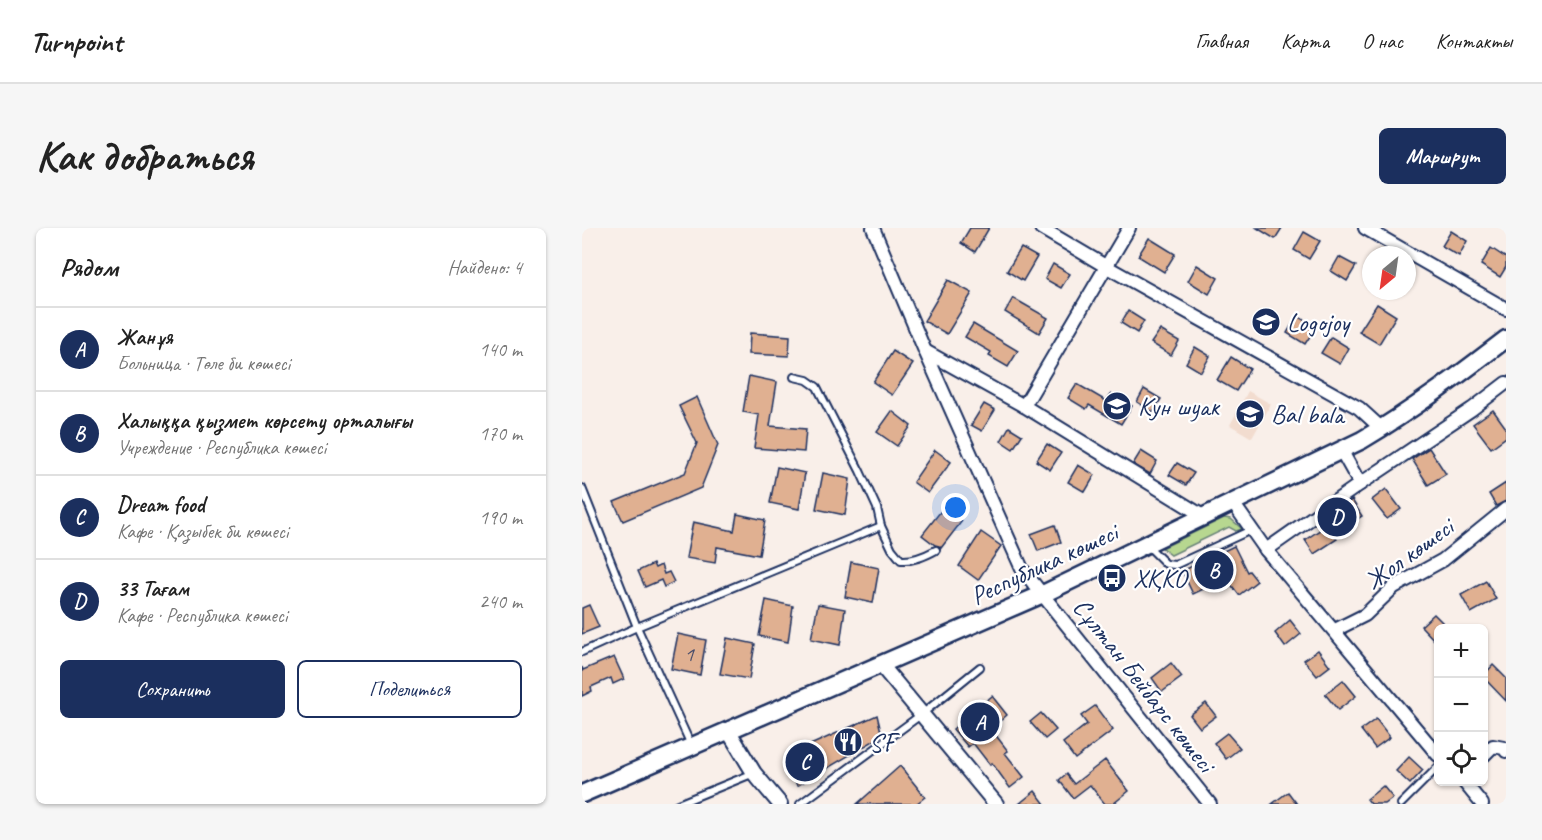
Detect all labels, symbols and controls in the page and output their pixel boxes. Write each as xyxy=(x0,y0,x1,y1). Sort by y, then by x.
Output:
text: Turnpoint xyxy=(30,24,122,59)
text: Главная xyxy=(1195,28,1248,54)
text: Карта xyxy=(1281,28,1329,54)
text: О нас xyxy=(1362,28,1403,54)
text: Контакты xyxy=(1436,28,1512,54)
button: Маршрут xyxy=(1379,128,1506,184)
text: Как добраться xyxy=(36,130,253,183)
north arrow xyxy=(1362,246,1416,300)
text: Рядом xyxy=(60,251,118,284)
text: Найдено: 4 xyxy=(447,255,522,280)
school or university icon: Logojoy xyxy=(1250,306,1282,338)
place label: Logojoy xyxy=(1287,306,1351,339)
text: Жанұя xyxy=(117,323,173,351)
text: A xyxy=(74,337,85,362)
text: 140 m xyxy=(479,337,522,362)
text: Больница · Төле би көшесі xyxy=(117,351,290,376)
school or university icon: Кун шуак xyxy=(1101,390,1133,422)
place label: Кун шуак xyxy=(1138,390,1221,423)
school or university icon: Bal bala xyxy=(1234,398,1266,430)
place label: Bal bala xyxy=(1271,398,1346,431)
text: Халыққа қызмет көрсету орталығы xyxy=(117,407,412,435)
text: B xyxy=(74,421,85,446)
text: 170 m xyxy=(479,421,522,446)
text: Учреждение · Республика көшесі xyxy=(117,435,326,460)
text: Dream food xyxy=(117,491,205,519)
your location xyxy=(941,493,970,522)
pin: D xyxy=(1318,494,1356,540)
text: C xyxy=(75,505,84,530)
text: 190 m xyxy=(479,505,522,530)
street label: Жол көшесі xyxy=(1358,509,1463,597)
street label: Республика көшесі xyxy=(965,514,1126,612)
text: Кафе · Қазыбек би көшесі xyxy=(117,519,288,544)
pin: B xyxy=(1194,548,1234,592)
bus stop icon: ХҚКО xyxy=(1096,562,1128,594)
place label: ХҚКО xyxy=(1133,562,1190,595)
text: 33 Тағам xyxy=(117,575,189,603)
text: D xyxy=(74,589,85,614)
text: 240 m xyxy=(479,589,522,614)
street label: Сұлтан Бейбарс көшесі xyxy=(1066,591,1224,781)
text: Кафе · Республика көшесі xyxy=(117,603,288,628)
map controls xyxy=(1434,624,1488,786)
button: + xyxy=(1434,624,1488,678)
house number: 1 xyxy=(684,640,695,668)
button: Сохранить xyxy=(60,660,285,718)
button: Поделиться xyxy=(297,660,522,718)
button: − xyxy=(1434,678,1488,732)
pin: A xyxy=(960,700,1000,744)
restaurant icon: SF xyxy=(832,726,864,758)
place label: SF xyxy=(869,726,900,759)
button: locate xyxy=(1434,732,1488,786)
pin: C xyxy=(786,740,824,784)

